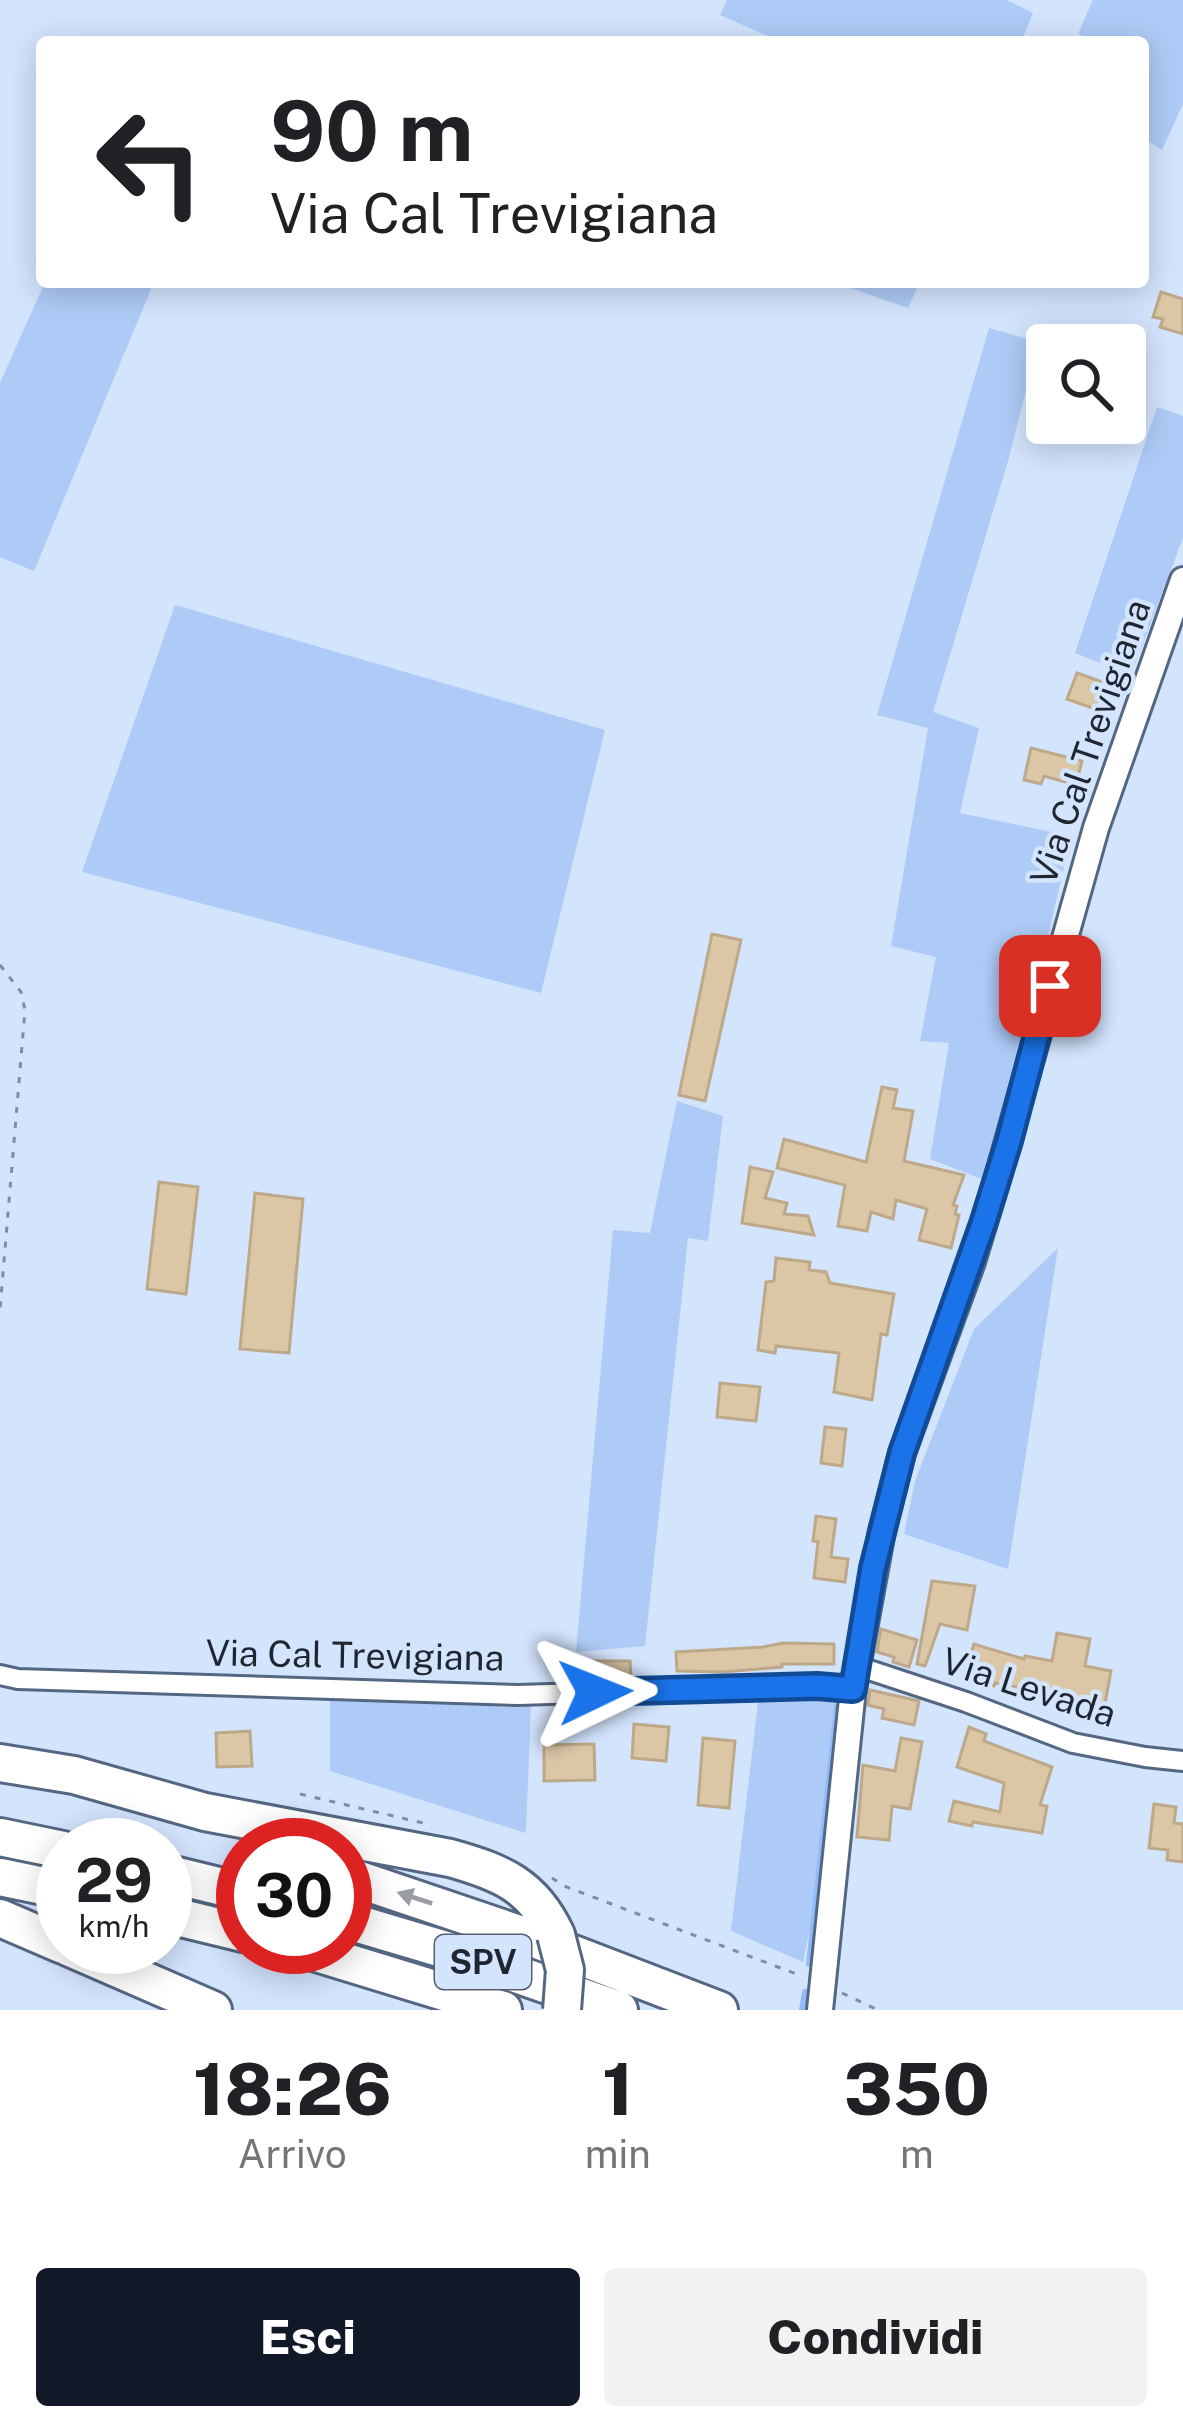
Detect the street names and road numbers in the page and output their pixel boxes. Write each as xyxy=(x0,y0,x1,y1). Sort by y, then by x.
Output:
street label: Via Cal Trevigiana xyxy=(1022,594,1158,890)
street label: Via Cal Trevigiana xyxy=(205,1631,505,1679)
street label: Via Levada xyxy=(936,1639,1122,1735)
road number: SPV xyxy=(435,1935,531,1989)

